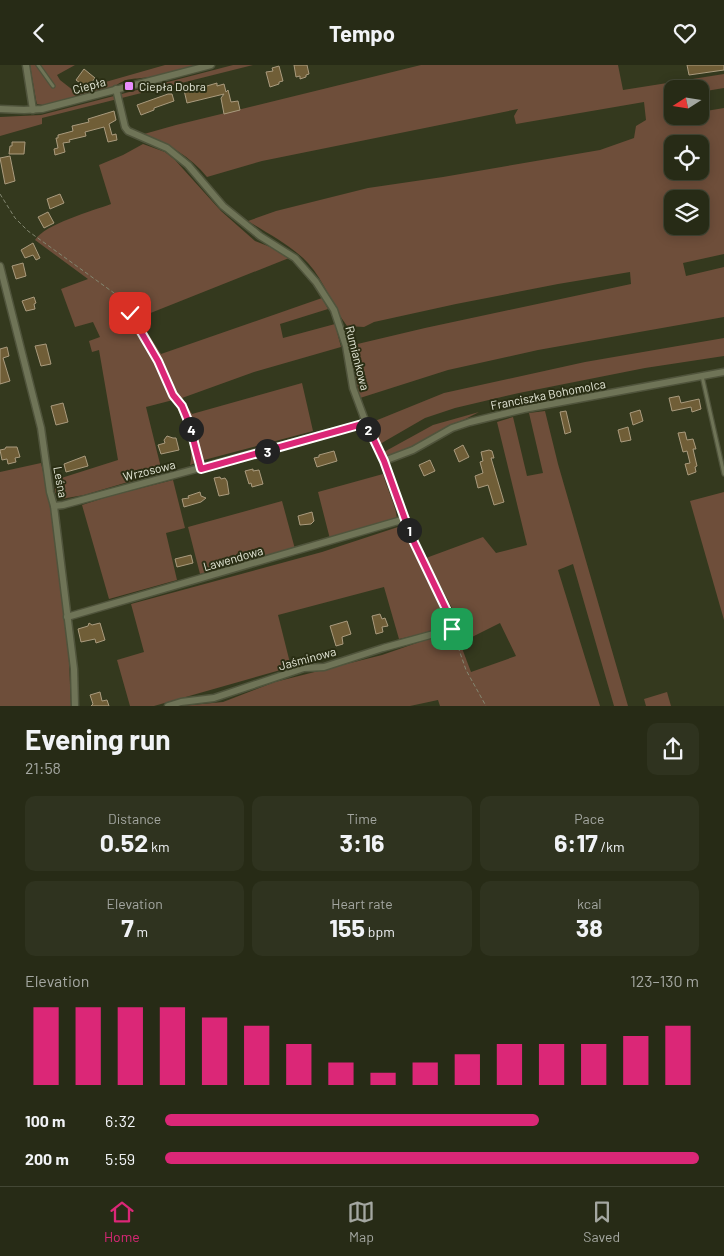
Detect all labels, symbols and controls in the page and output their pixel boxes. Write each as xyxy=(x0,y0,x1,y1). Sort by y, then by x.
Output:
icon: back xyxy=(25,19,53,47)
icon: heart xyxy=(671,19,699,47)
text: Tempo xyxy=(329,20,395,46)
street label: Ciepła xyxy=(71,74,107,96)
place label: Ciepła Dobra xyxy=(139,79,206,93)
marker: Ciepła Dobra xyxy=(123,80,135,92)
north arrow xyxy=(664,80,709,125)
map controls xyxy=(664,80,709,235)
button: locate xyxy=(664,135,709,180)
button: layers xyxy=(664,190,709,235)
pin xyxy=(109,292,151,334)
icon: check xyxy=(116,299,144,327)
street label: Rumiankowa xyxy=(343,324,373,392)
street label: Franciszka Bohomolca xyxy=(489,376,607,412)
pin: 4 xyxy=(178,417,204,441)
pin: 2 xyxy=(356,417,380,441)
text: 4 xyxy=(187,421,196,438)
text: 2 xyxy=(365,421,372,438)
pin: 3 xyxy=(254,439,280,463)
text: 3 xyxy=(264,443,271,460)
street label: Wrzosowa xyxy=(121,457,177,483)
street label: Leśna xyxy=(51,465,71,499)
pin: 1 xyxy=(396,517,422,543)
text: 1 xyxy=(407,522,412,539)
street label: Lawendowa xyxy=(201,543,265,573)
pin xyxy=(431,608,473,650)
icon: arrive xyxy=(438,615,466,643)
street label: Jaśminowa xyxy=(277,644,337,672)
text: Evening run xyxy=(25,722,171,756)
button: share xyxy=(647,723,699,775)
text: 21:58 xyxy=(25,758,61,777)
text: Distance xyxy=(108,810,161,827)
text: Time xyxy=(347,810,377,827)
text: Pace xyxy=(574,810,604,827)
text: 0.52 xyxy=(100,827,148,857)
text: 3:16 xyxy=(340,827,384,857)
text: 6:17 xyxy=(554,827,598,857)
text: km xyxy=(148,838,170,855)
text: /km xyxy=(598,838,625,855)
text: Elevation xyxy=(106,895,163,912)
text: Heart rate xyxy=(331,895,393,912)
text: kcal xyxy=(577,895,602,912)
text: 7 xyxy=(121,912,134,942)
text: 155 xyxy=(329,912,365,942)
text: 38 xyxy=(576,912,603,942)
text: m xyxy=(134,923,148,940)
text: bpm xyxy=(365,923,395,940)
text: Elevation xyxy=(25,971,89,990)
text: 123–130 m xyxy=(630,971,699,990)
text: 100 m xyxy=(25,1111,65,1130)
text: 6:32 xyxy=(105,1111,135,1130)
text: 200 m xyxy=(25,1149,69,1168)
text: 5:59 xyxy=(105,1149,135,1168)
tab: Home xyxy=(104,1198,140,1245)
tab: Map xyxy=(347,1198,375,1245)
tab: Saved xyxy=(583,1198,620,1245)

